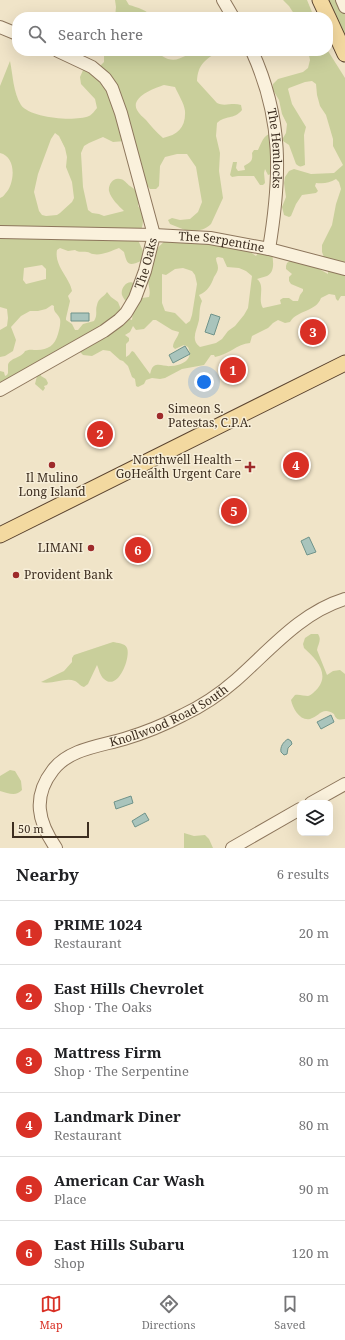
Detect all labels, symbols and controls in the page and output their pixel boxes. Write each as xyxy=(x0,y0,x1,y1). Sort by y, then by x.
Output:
search box xyxy=(12,12,333,56)
icon: search xyxy=(26,23,48,45)
text: Search here xyxy=(58,24,143,44)
street label: The Hemlocks xyxy=(263,107,286,189)
street label: The Serpentine xyxy=(178,227,266,256)
street label: The Oaks xyxy=(130,236,161,291)
pin: 3 xyxy=(300,317,326,347)
pin: 1 xyxy=(220,355,246,385)
your location xyxy=(194,372,214,392)
place label: Simeon S. Patestas, C.P.A. xyxy=(168,400,251,431)
marker: Simeon S. Patestas, C.P.A. xyxy=(155,411,165,421)
pin: 2 xyxy=(87,419,113,449)
pin: 4 xyxy=(283,450,309,480)
place label: Northwell Health – GoHealth Urgent Care xyxy=(116,451,242,482)
marker: Il Mulino Long Island xyxy=(47,460,57,470)
marker: Northwell Health – GoHealth Urgent Care xyxy=(244,461,256,473)
place label: Il Mulino Long Island xyxy=(18,469,86,500)
pin: 5 xyxy=(221,496,247,526)
pin: 6 xyxy=(125,535,151,565)
place label: LIMANI xyxy=(38,539,83,556)
marker: LIMANI xyxy=(86,543,96,553)
place label: Provident Bank xyxy=(24,566,114,583)
marker: Provident Bank xyxy=(11,570,21,580)
street label: Knollwood Road South xyxy=(108,680,232,750)
map controls xyxy=(297,800,333,836)
button: layers xyxy=(297,800,333,836)
scale bar xyxy=(12,820,89,839)
text: 50 m xyxy=(18,821,44,836)
text: Nearby xyxy=(16,863,79,886)
text: 6 results xyxy=(277,865,329,883)
text: PRIME 1024 xyxy=(54,914,142,934)
text: 1 xyxy=(25,924,33,942)
text: 20 m xyxy=(299,924,329,942)
text: Restaurant xyxy=(54,934,122,952)
text: East Hills Chevrolet xyxy=(54,978,204,998)
text: 2 xyxy=(25,988,33,1006)
text: 80 m xyxy=(299,988,329,1006)
text: Shop · The Oaks xyxy=(54,998,152,1016)
text: Mattress Firm xyxy=(54,1042,161,1062)
text: 3 xyxy=(25,1052,33,1070)
text: 80 m xyxy=(299,1052,329,1070)
text: Shop · The Serpentine xyxy=(54,1062,189,1080)
text: Landmark Diner xyxy=(54,1106,181,1126)
text: 4 xyxy=(25,1116,33,1134)
text: 80 m xyxy=(299,1116,329,1134)
text: Restaurant xyxy=(54,1126,122,1144)
text: American Car Wash xyxy=(54,1170,205,1190)
text: 5 xyxy=(25,1180,33,1198)
text: 90 m xyxy=(299,1180,329,1198)
text: Place xyxy=(54,1190,87,1208)
text: East Hills Subaru xyxy=(54,1234,185,1254)
text: 6 xyxy=(25,1244,33,1262)
text: 120 m xyxy=(292,1244,329,1262)
text: Shop xyxy=(54,1254,85,1272)
tab: Map xyxy=(39,1293,63,1332)
tab: Directions xyxy=(142,1293,195,1332)
tab: Saved xyxy=(274,1293,306,1332)

